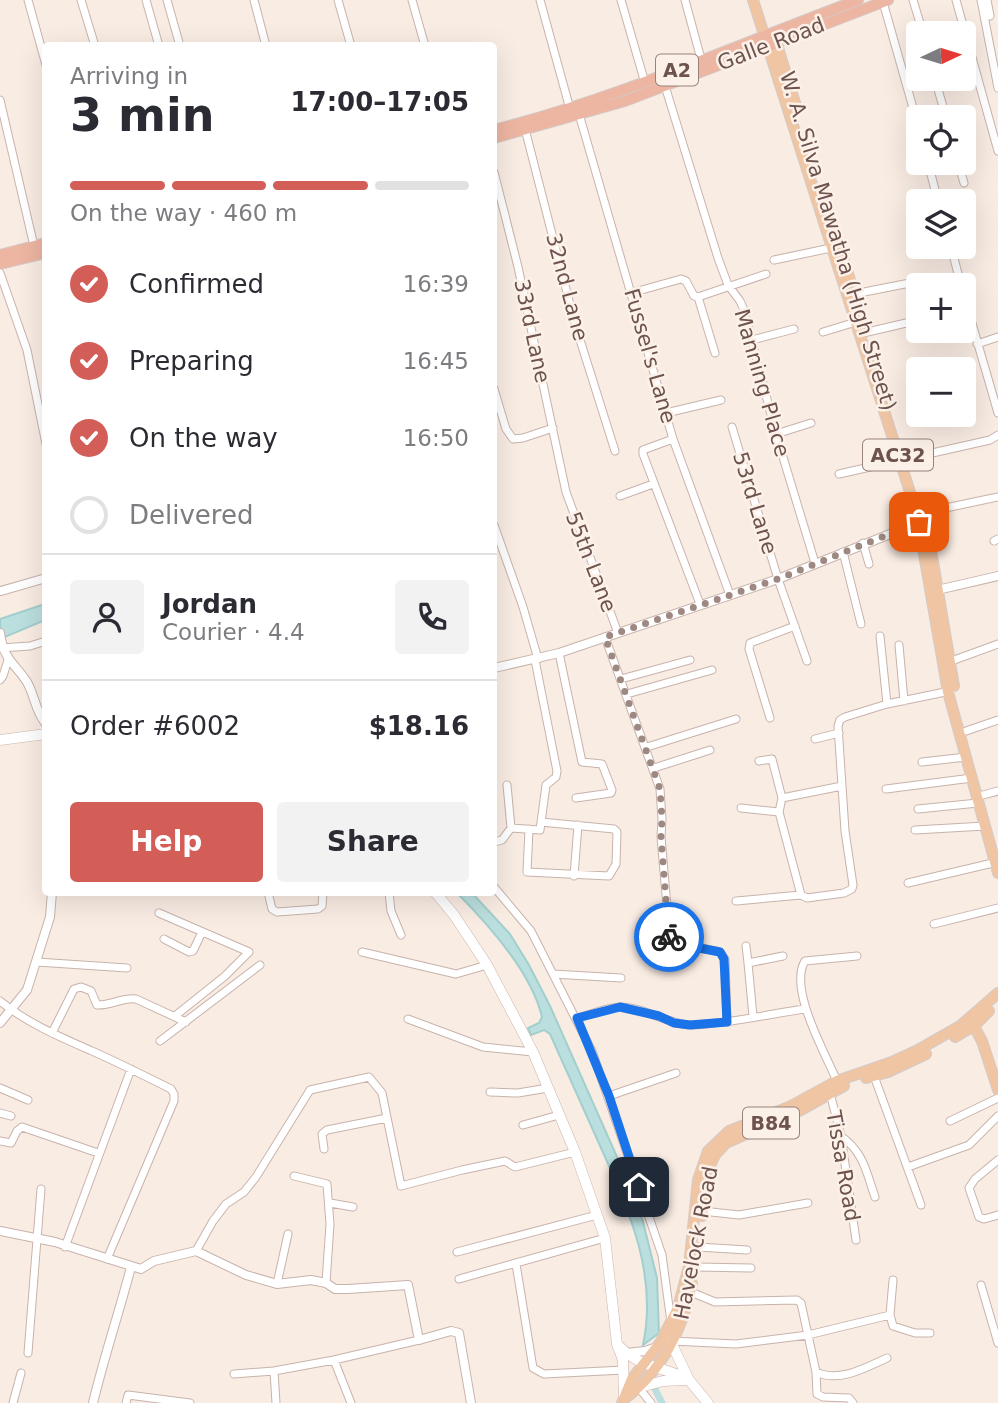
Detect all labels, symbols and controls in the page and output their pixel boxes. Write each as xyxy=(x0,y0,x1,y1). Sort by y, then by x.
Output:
street label: Galle Road xyxy=(714,13,828,75)
north arrow xyxy=(906,21,976,91)
map controls xyxy=(906,21,976,427)
road number: A2 xyxy=(656,54,698,86)
text: Arriving in xyxy=(70,63,188,89)
street label: W. A. Silva Mawatha (High Street) xyxy=(775,69,901,413)
text: 17:00–17:05 xyxy=(290,87,469,117)
text: 3 min xyxy=(70,88,214,142)
button: locate xyxy=(906,105,976,175)
button: layers xyxy=(906,189,976,259)
text: On the way · 460 m xyxy=(70,200,297,226)
street label: 32nd Lane xyxy=(541,230,593,344)
icon: check xyxy=(70,265,108,303)
text: Confirmed xyxy=(129,269,264,299)
text: 16:39 xyxy=(403,271,469,297)
button: + xyxy=(906,273,976,343)
street label: 33rd Lane xyxy=(509,277,555,385)
street label: Fussel's Lane xyxy=(619,286,681,426)
street label: Manning Place xyxy=(729,306,795,460)
icon: check xyxy=(70,342,108,380)
text: Preparing xyxy=(129,346,254,376)
text: 16:45 xyxy=(403,348,469,374)
button: − xyxy=(906,357,976,427)
icon: check xyxy=(70,419,108,457)
text: On the way xyxy=(129,423,278,453)
text: 16:50 xyxy=(403,425,469,451)
road number: AC32 xyxy=(863,440,933,470)
street label: 53rd Lane xyxy=(728,449,782,557)
pin xyxy=(889,492,949,552)
text: Delivered xyxy=(129,500,253,530)
icon: bag xyxy=(900,503,938,541)
street label: 55th Lane xyxy=(561,508,621,616)
button: person xyxy=(70,580,144,654)
button: phone xyxy=(395,580,469,654)
text: Jordan xyxy=(162,589,257,619)
text: Courier · 4.4 xyxy=(162,619,305,645)
text: Order #6002 xyxy=(70,711,240,741)
text: $18.16 xyxy=(369,711,469,741)
button: Help xyxy=(70,802,263,882)
button: Share xyxy=(277,802,469,882)
courier xyxy=(634,902,704,972)
icon: bike xyxy=(650,918,688,956)
road number: B84 xyxy=(743,1107,799,1138)
street label: Tissa Road xyxy=(821,1108,865,1223)
pin xyxy=(609,1157,669,1217)
street label: Havelock Road xyxy=(669,1164,723,1322)
icon: home xyxy=(620,1168,658,1206)

